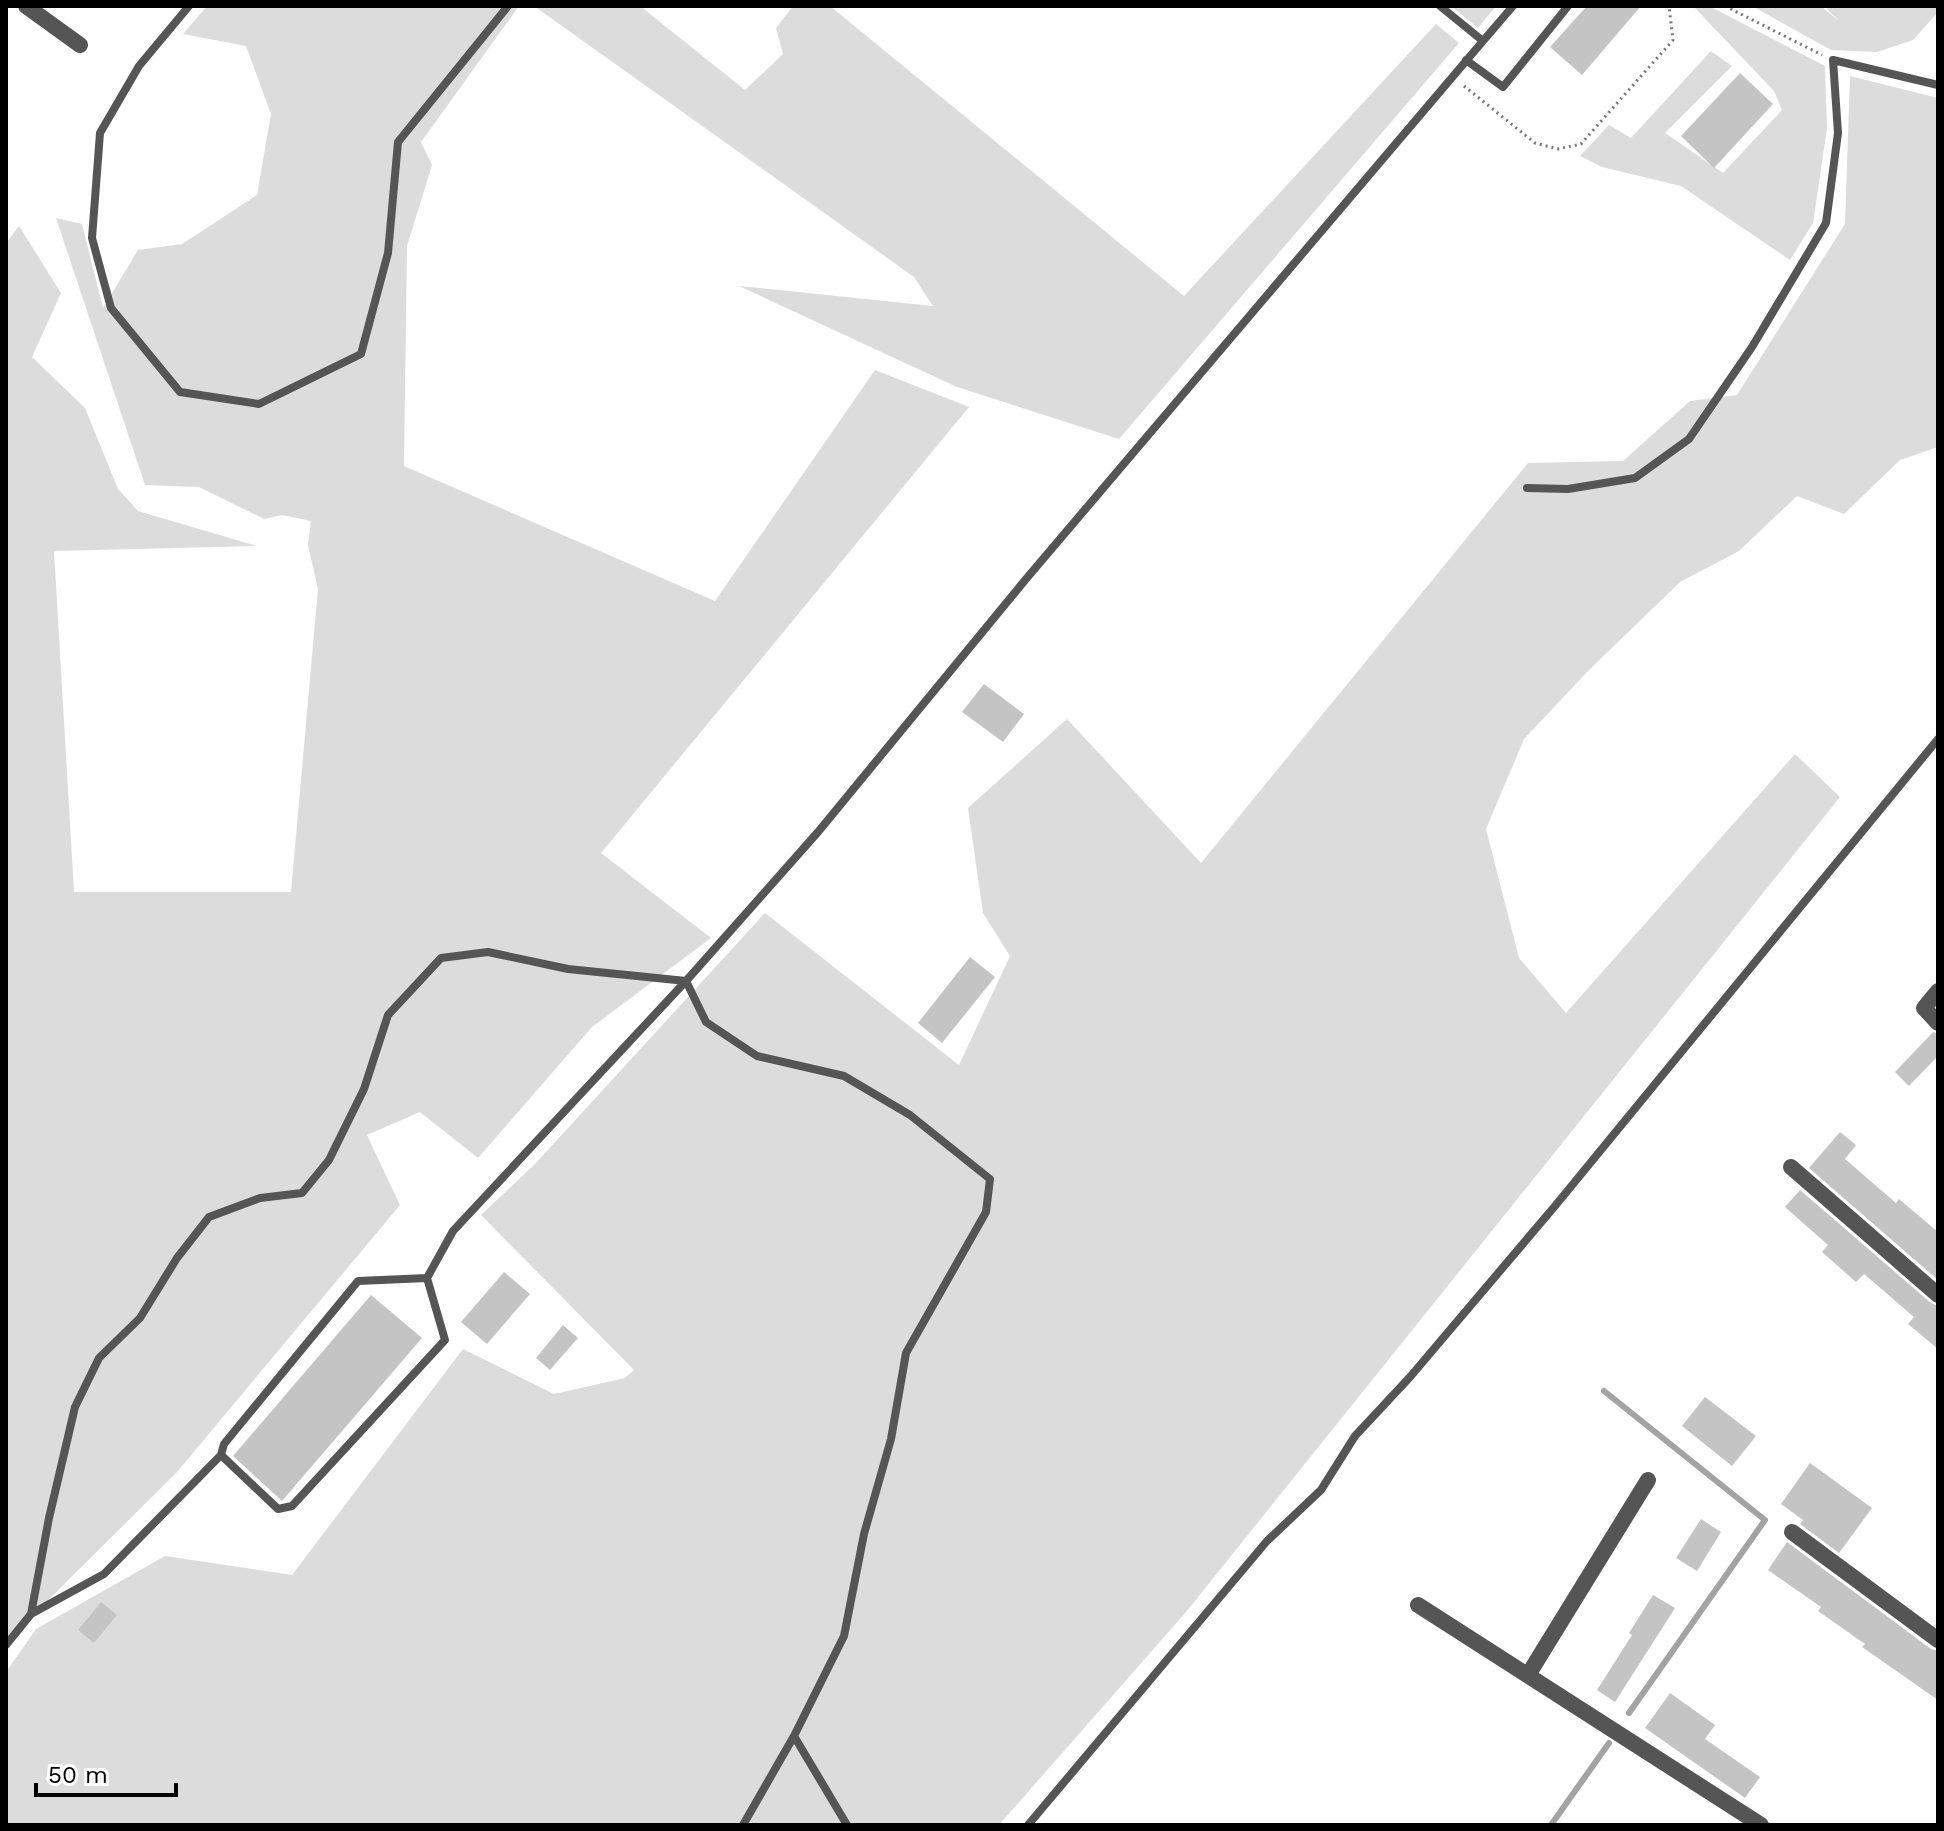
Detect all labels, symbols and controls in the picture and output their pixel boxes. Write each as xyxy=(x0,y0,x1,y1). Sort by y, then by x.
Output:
scale bar xyxy=(36,1747,176,1797)
text: 50 m xyxy=(48,1761,108,1789)

